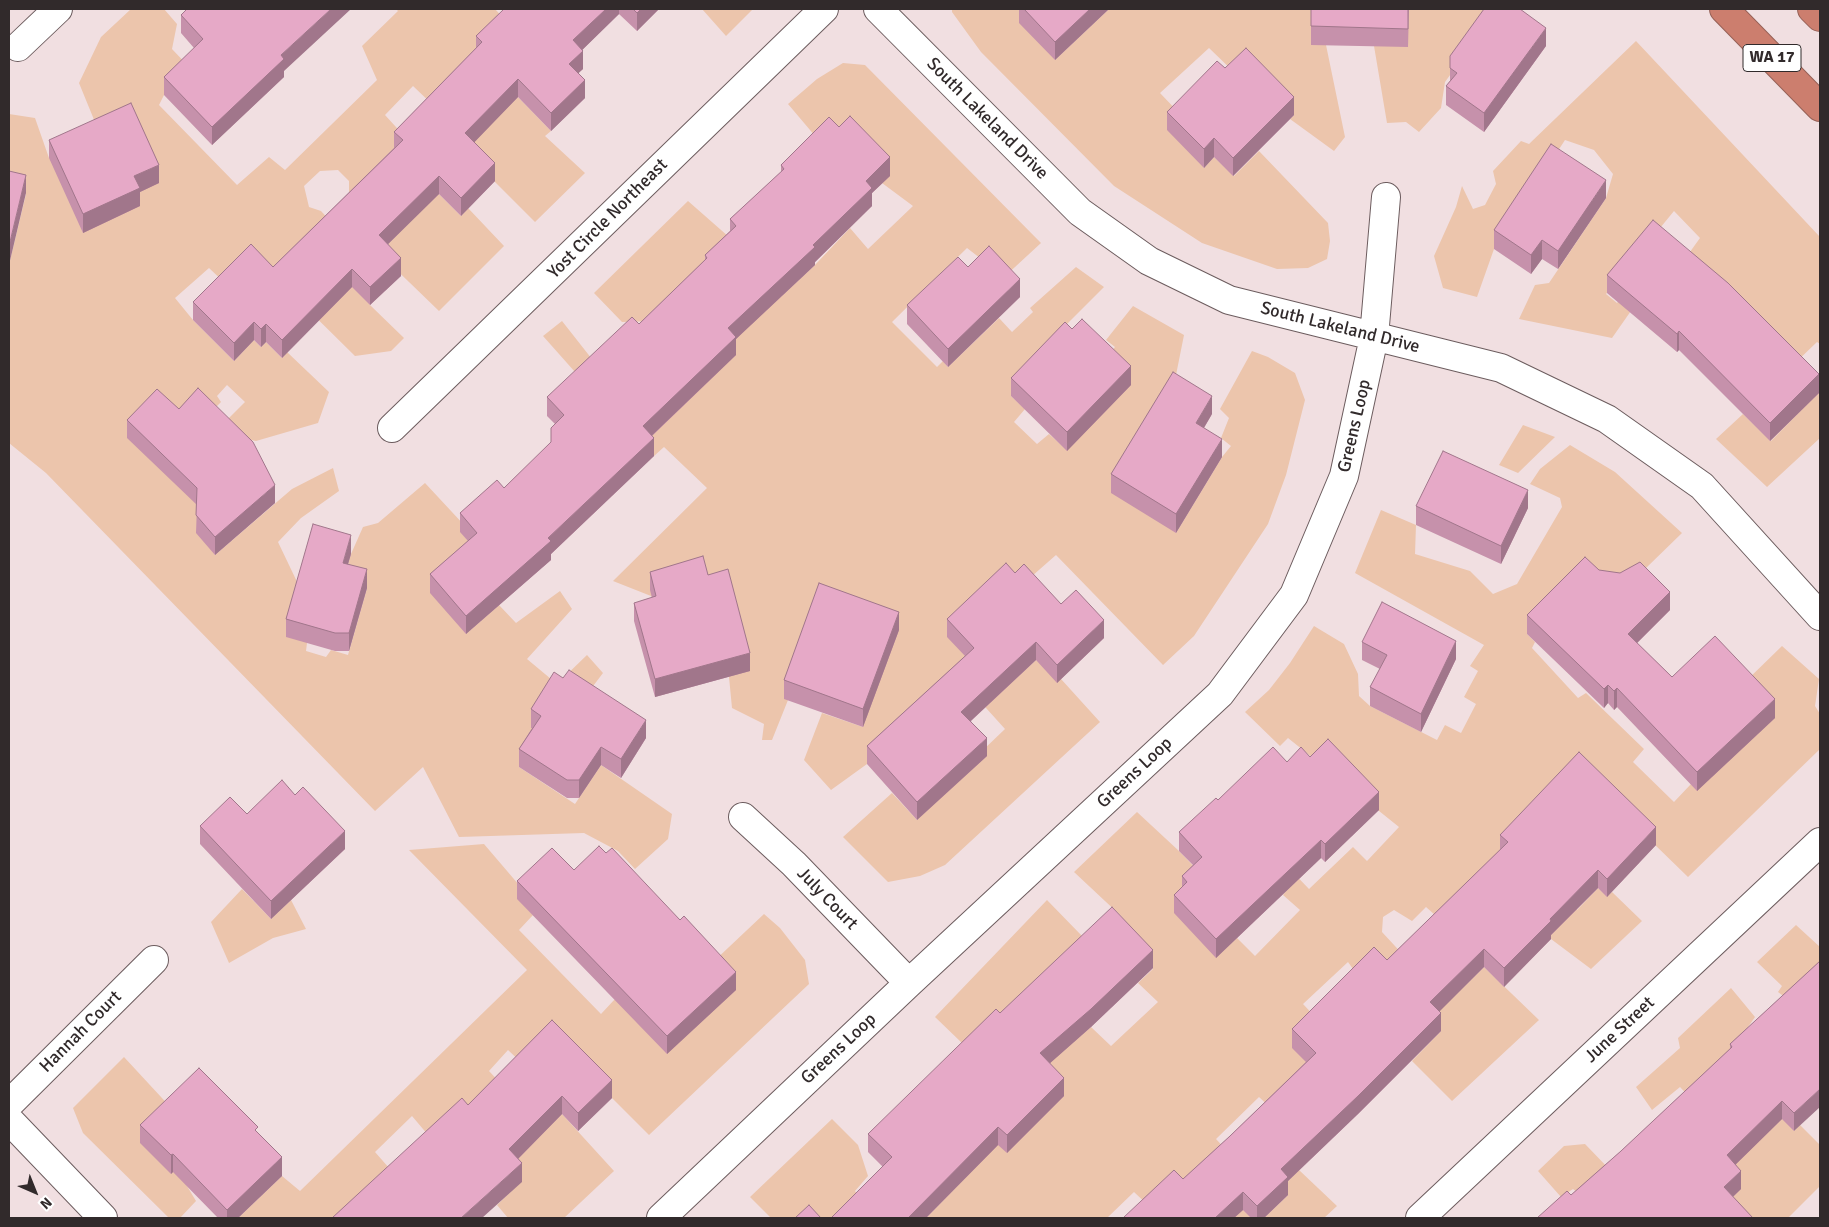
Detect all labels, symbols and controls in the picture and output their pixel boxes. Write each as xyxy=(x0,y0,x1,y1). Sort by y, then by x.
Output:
road number: WA 17 xyxy=(1743,44,1801,72)
street label: South Lakeland Drive xyxy=(922,54,1052,184)
street label: Yost Circle Northeast xyxy=(543,154,673,284)
street label: South Lakeland Drive xyxy=(1258,298,1422,358)
street label: Greens Loop xyxy=(1334,377,1376,475)
street label: Greens Loop xyxy=(1093,733,1177,813)
street label: July Court xyxy=(792,863,862,935)
street label: Hannah Court xyxy=(36,987,126,1077)
street label: June Street xyxy=(1581,992,1659,1068)
street label: Greens Loop xyxy=(797,1009,881,1089)
north arrow xyxy=(10,1167,60,1217)
text: N xyxy=(36,1194,55,1213)

